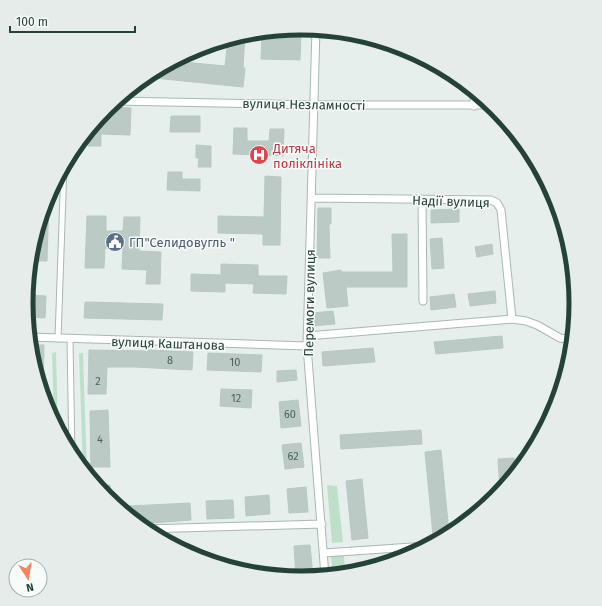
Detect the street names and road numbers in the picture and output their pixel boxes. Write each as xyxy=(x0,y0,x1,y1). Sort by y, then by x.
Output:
street label: вулиця Незламності xyxy=(242,96,366,113)
street label: Надії вулиця xyxy=(412,193,490,210)
street label: Перемоги вулиця xyxy=(301,249,318,357)
street label: вулиця Каштанова xyxy=(111,334,225,353)

